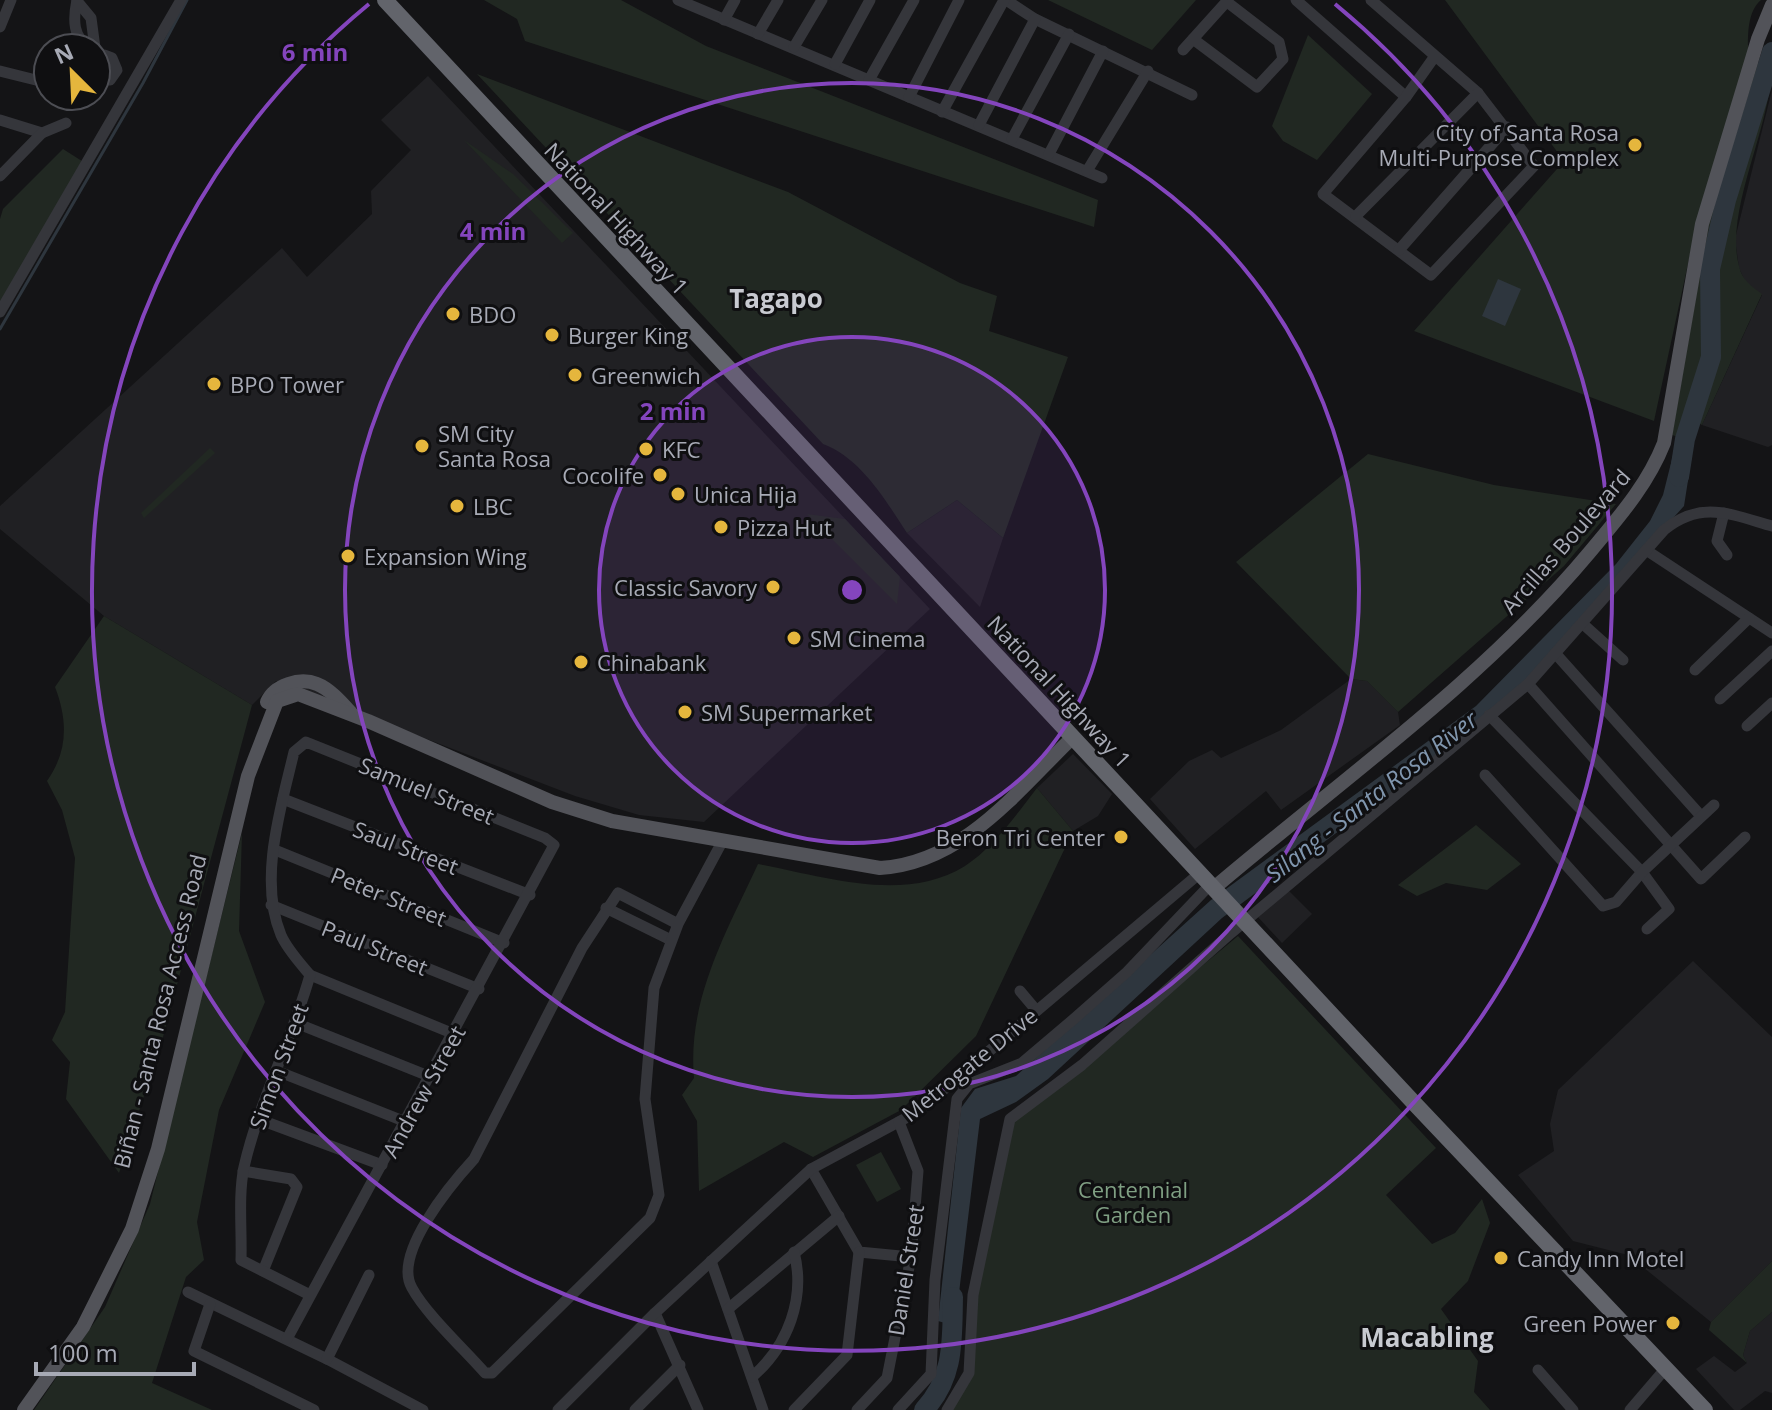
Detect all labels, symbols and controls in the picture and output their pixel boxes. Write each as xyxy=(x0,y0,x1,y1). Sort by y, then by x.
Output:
north arrow xyxy=(32,32,112,112)
text: N xyxy=(49,35,78,70)
text: 6 min xyxy=(282,35,348,68)
place label: City of Santa Rosa Multi-Purpose Complex xyxy=(1378,117,1619,172)
street label: National Highway 1 xyxy=(538,135,696,301)
marker: City of Santa Rosa Multi-Purpose Complex xyxy=(1626,136,1644,154)
text: 4 min xyxy=(460,214,526,247)
district label: Tagapo xyxy=(729,280,823,316)
place label: BDO xyxy=(469,299,516,329)
marker: BDO xyxy=(444,305,462,323)
place label: Burger King xyxy=(568,320,688,350)
marker: Burger King xyxy=(543,326,561,344)
place label: Greenwich xyxy=(591,360,701,390)
marker: Greenwich xyxy=(566,366,584,384)
place label: BPO Tower xyxy=(230,369,344,399)
marker: BPO Tower xyxy=(205,375,223,393)
text: 2 min xyxy=(640,394,706,427)
place label: SM City Santa Rosa xyxy=(438,418,551,473)
place label: KFC xyxy=(662,434,701,464)
marker: SM City Santa Rosa xyxy=(413,437,431,455)
marker: KFC xyxy=(637,440,655,458)
place label: Cocolife xyxy=(562,460,644,490)
street label: Arcillas Boulevard xyxy=(1494,462,1636,620)
marker: Cocolife xyxy=(651,466,669,484)
place label: Unica Hija xyxy=(694,479,797,509)
marker: Unica Hija xyxy=(669,485,687,503)
place label: LBC xyxy=(473,491,513,521)
marker: LBC xyxy=(448,497,466,515)
place label: Pizza Hut xyxy=(737,512,832,542)
marker: Pizza Hut xyxy=(712,518,730,536)
place label: Expansion Wing xyxy=(364,541,527,571)
marker: Expansion Wing xyxy=(339,547,357,565)
place label: Classic Savory xyxy=(614,572,758,602)
centre of rings xyxy=(838,576,866,604)
marker: Classic Savory xyxy=(764,578,782,596)
street label: National Highway 1 xyxy=(981,608,1139,774)
place label: SM Cinema xyxy=(810,623,925,653)
marker: SM Cinema xyxy=(785,629,803,647)
place label: Chinabank xyxy=(597,647,707,677)
marker: Chinabank xyxy=(572,653,590,671)
place label: SM Supermarket xyxy=(701,697,872,727)
water label: Silang - Santa Rosa River xyxy=(1258,702,1485,889)
marker: SM Supermarket xyxy=(676,703,694,721)
street label: Samuel Street xyxy=(355,749,499,831)
street label: Saul Street xyxy=(349,813,463,881)
place label: Beron Tri Center xyxy=(936,822,1105,852)
marker: Beron Tri Center xyxy=(1112,828,1130,846)
street label: Biñan - Santa Rosa Access Road xyxy=(105,851,213,1171)
street label: Peter Street xyxy=(327,859,451,933)
street label: Paul Street xyxy=(318,912,433,982)
street label: Simon Street xyxy=(241,999,315,1133)
street label: Metrogate Drive xyxy=(895,1000,1043,1128)
street label: Andrew Street xyxy=(374,1020,472,1162)
park label: Centennial Garden xyxy=(1078,1174,1188,1229)
street label: Daniel Street xyxy=(880,1202,930,1338)
place label: Candy Inn Motel xyxy=(1517,1243,1684,1273)
marker: Candy Inn Motel xyxy=(1492,1249,1510,1267)
place label: Green Power xyxy=(1523,1308,1657,1338)
marker: Green Power xyxy=(1664,1314,1682,1332)
district label: Macabling xyxy=(1360,1319,1494,1355)
scale bar xyxy=(36,1326,194,1376)
text: 100 m xyxy=(48,1336,118,1369)

